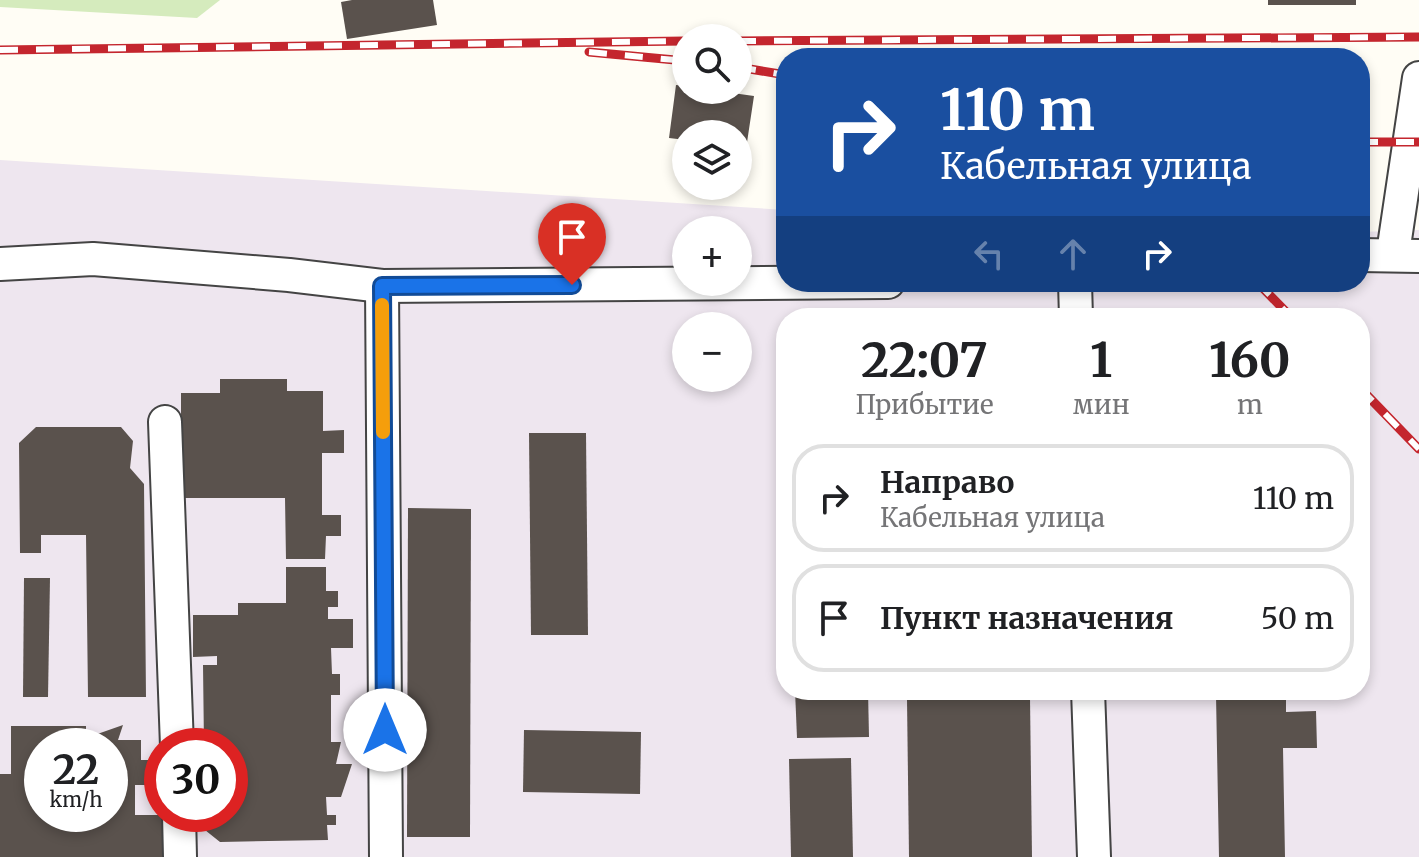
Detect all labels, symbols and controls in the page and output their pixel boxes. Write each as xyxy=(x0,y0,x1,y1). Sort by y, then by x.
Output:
map controls xyxy=(672,24,752,392)
button: search xyxy=(672,24,752,104)
text: 110 m xyxy=(940,75,1095,145)
icon: right xyxy=(808,80,912,184)
button: layers xyxy=(672,120,752,200)
text: Кабельная улица xyxy=(940,144,1252,189)
pin xyxy=(538,203,606,285)
icon: arrive xyxy=(550,215,594,259)
button: + xyxy=(672,216,752,296)
icon: left xyxy=(967,232,1011,276)
icon: ahead xyxy=(1051,232,1095,276)
icon: right xyxy=(1135,232,1179,276)
button: − xyxy=(672,312,752,392)
text: 22:07 xyxy=(861,330,988,390)
text: 1 xyxy=(1090,330,1112,390)
text: 160 xyxy=(1209,330,1291,390)
text: Прибытие xyxy=(855,388,993,421)
text: мин xyxy=(1073,388,1130,421)
text: m xyxy=(1237,388,1263,421)
text: Направо xyxy=(880,463,1014,501)
icon: right xyxy=(812,476,856,520)
text: 110 m xyxy=(1253,479,1334,517)
text: Кабельная улица xyxy=(880,501,1105,534)
icon: arrive xyxy=(812,596,856,640)
text: Пункт назначения xyxy=(880,599,1174,637)
text: 50 m xyxy=(1261,599,1334,637)
position arrow xyxy=(343,688,427,772)
speed limit sign: 30 xyxy=(144,728,248,832)
text: 22 xyxy=(53,745,99,795)
text: km/h xyxy=(50,787,102,812)

